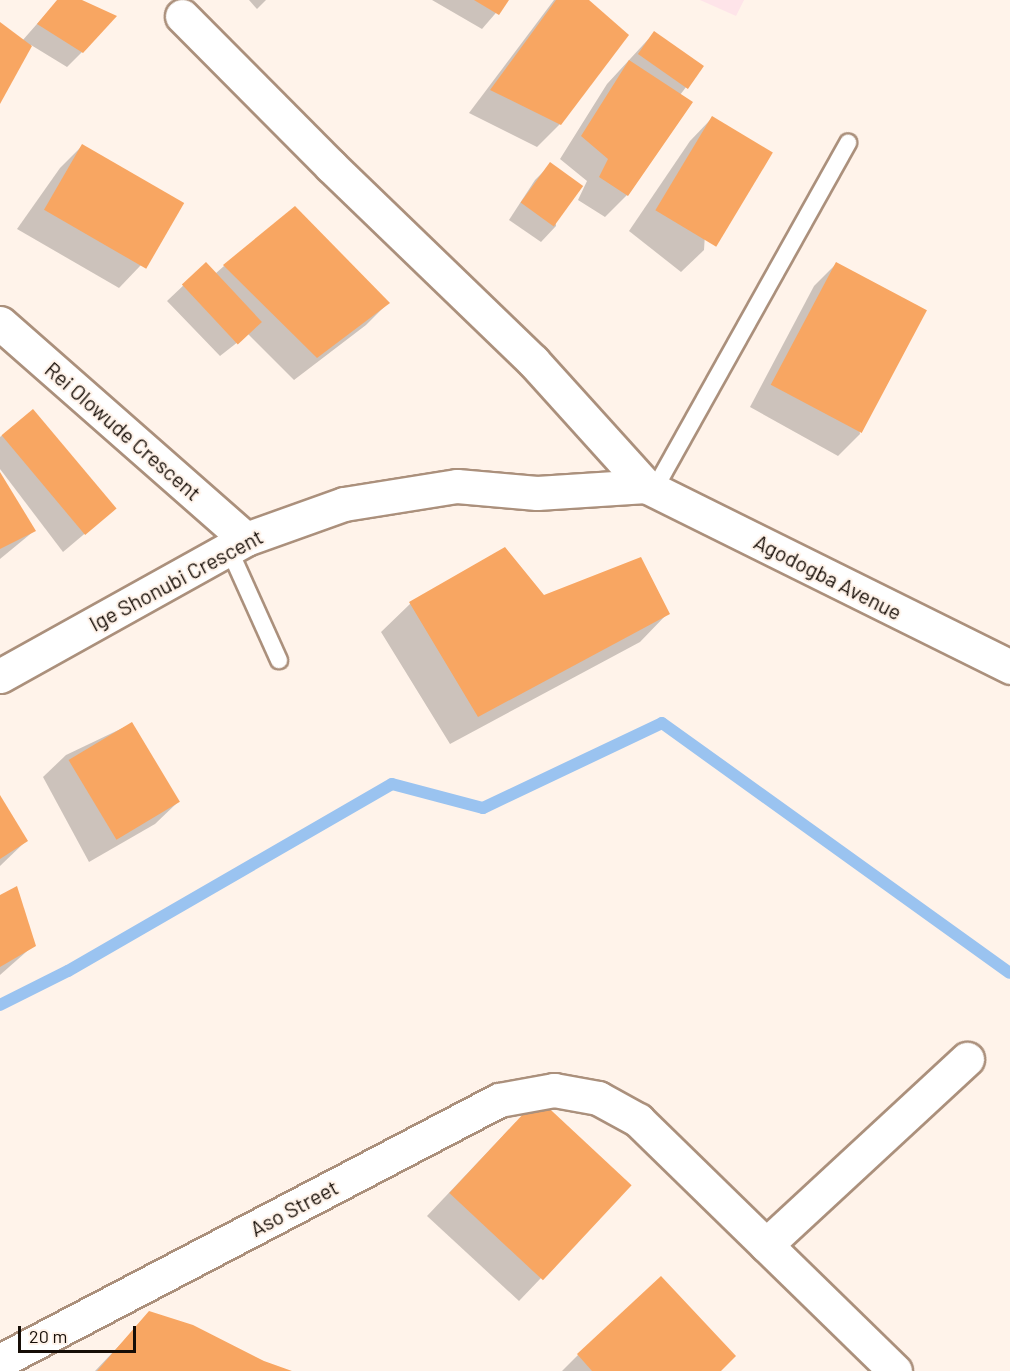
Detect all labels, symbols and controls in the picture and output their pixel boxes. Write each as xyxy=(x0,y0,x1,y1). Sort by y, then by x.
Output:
street label: Rei Olowude Crescent xyxy=(40,357,206,505)
street label: Ige Shonubi Crescent xyxy=(85,524,267,636)
street label: Agodogba Avenue xyxy=(750,529,906,625)
street label: Aso Street xyxy=(246,1174,342,1242)
scale bar xyxy=(21,1314,140,1352)
text: 20 m xyxy=(29,1325,67,1347)

